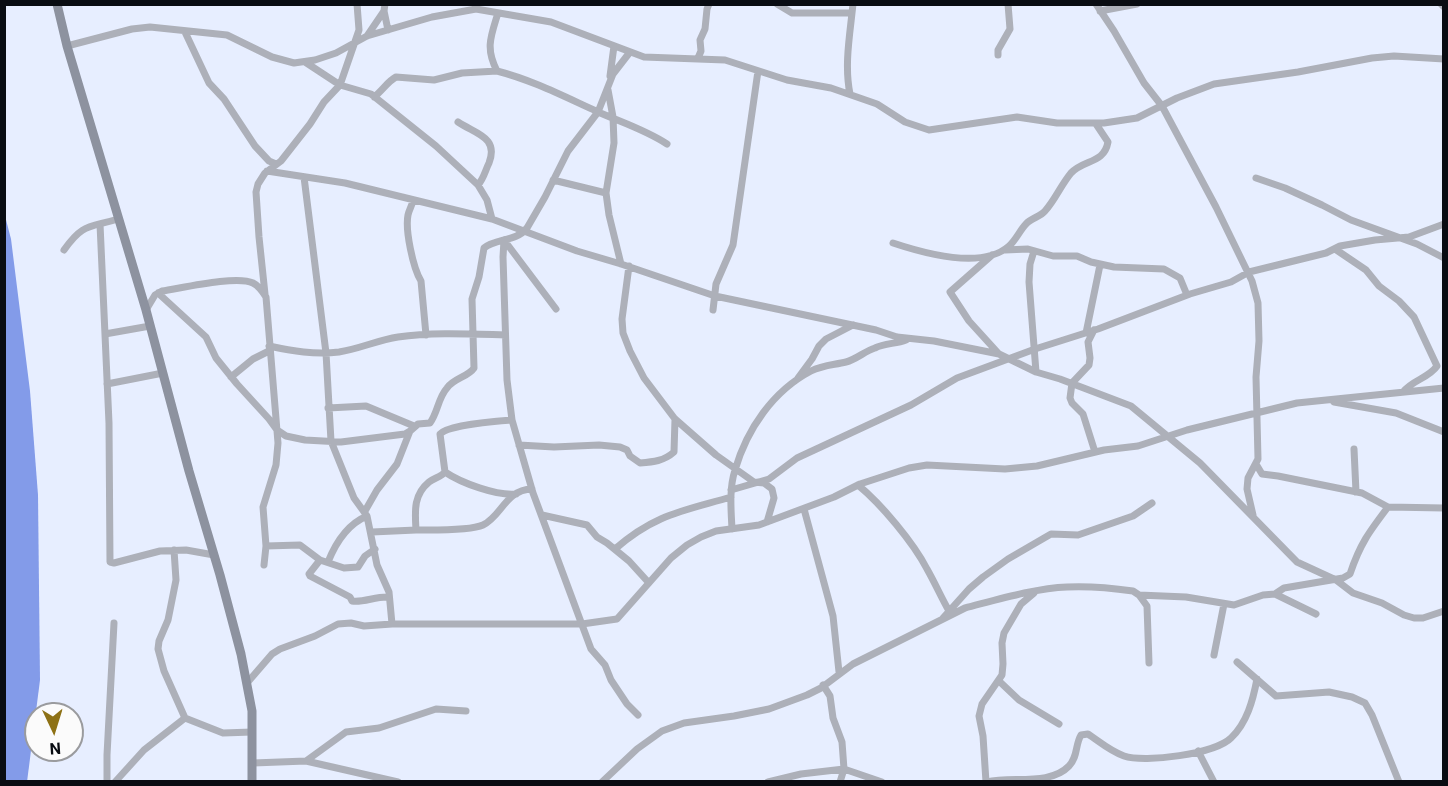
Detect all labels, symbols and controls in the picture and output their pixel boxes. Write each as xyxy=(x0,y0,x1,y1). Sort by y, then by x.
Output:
north arrow xyxy=(24,702,84,762)
text: N xyxy=(49,739,61,758)

